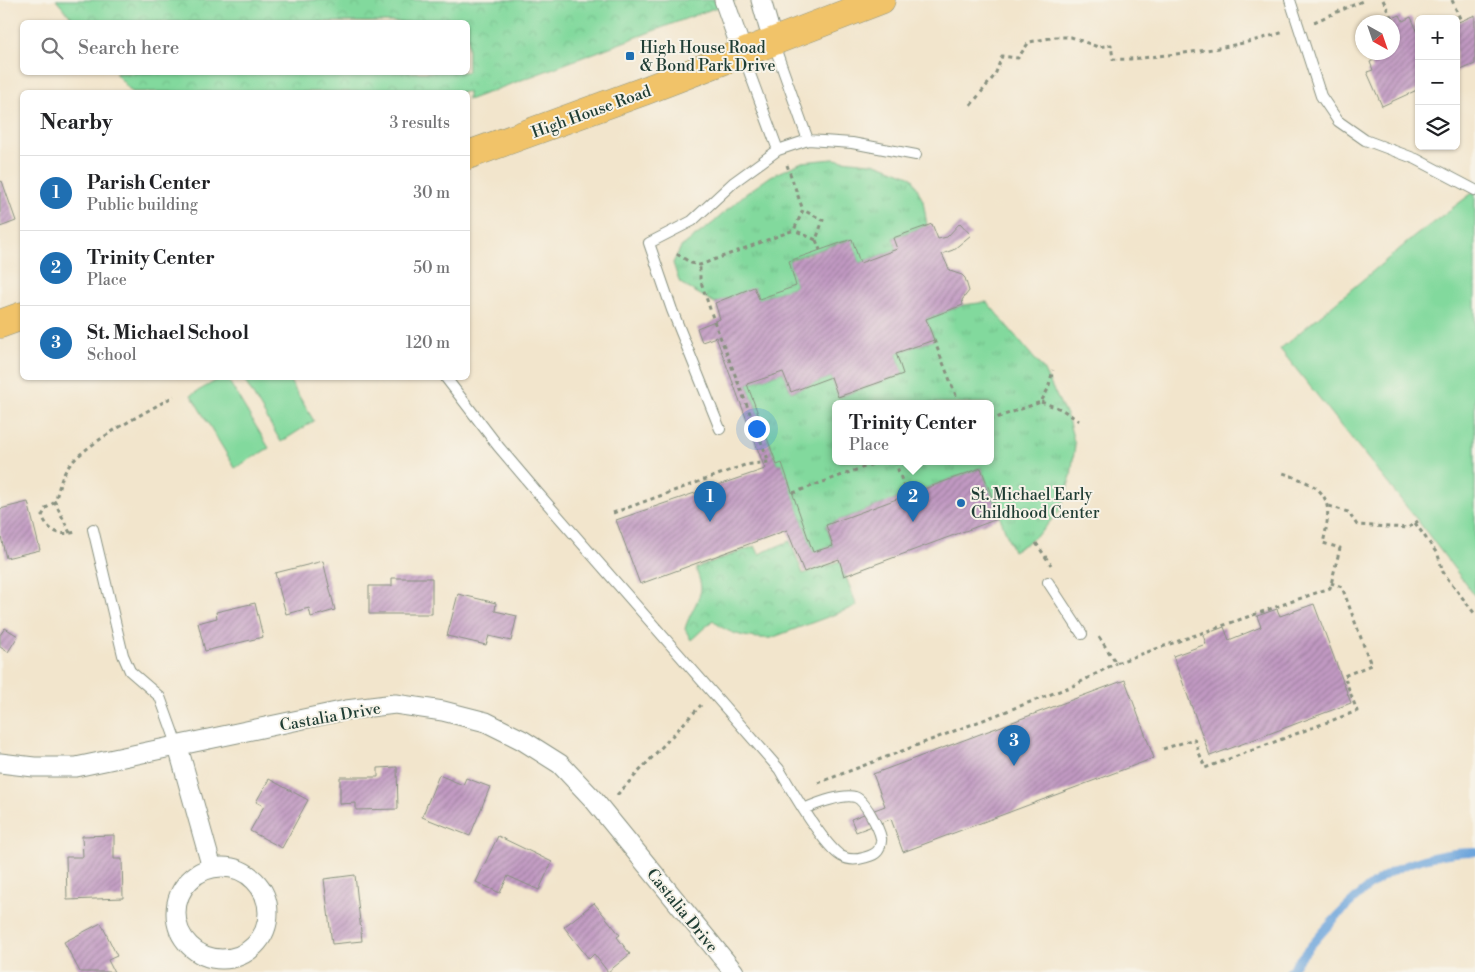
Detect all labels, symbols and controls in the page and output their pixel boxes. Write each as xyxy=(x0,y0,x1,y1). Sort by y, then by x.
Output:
north arrow xyxy=(1355,15,1400,60)
map controls xyxy=(1415,15,1460,150)
button: + xyxy=(1415,15,1460,60)
search box xyxy=(20,20,470,75)
icon: search xyxy=(38,34,66,62)
text: Search here xyxy=(78,36,179,60)
place label: High House Road & Bond Park Drive xyxy=(640,38,776,76)
marker: High House Road & Bond Park Drive xyxy=(624,50,636,62)
button: − xyxy=(1415,60,1460,105)
street label: High House Road xyxy=(529,81,654,143)
button: layers xyxy=(1415,105,1460,150)
text: Nearby xyxy=(40,110,113,136)
text: 3 results xyxy=(389,113,450,133)
text: Parish Center xyxy=(87,171,211,195)
text: 1 xyxy=(52,183,60,203)
text: 30 m xyxy=(413,183,450,203)
text: Public building xyxy=(87,195,198,215)
text: Trinity Center xyxy=(87,246,215,270)
text: 2 xyxy=(51,258,61,278)
text: 50 m xyxy=(413,258,450,278)
text: Place xyxy=(87,270,127,290)
text: St. Michael School xyxy=(87,321,249,345)
text: 3 xyxy=(51,333,61,353)
text: 120 m xyxy=(406,333,450,353)
text: School xyxy=(87,345,136,365)
popup xyxy=(832,400,994,465)
text: Trinity Center xyxy=(849,411,977,435)
your location xyxy=(744,416,770,442)
text: Place xyxy=(849,435,889,455)
pin: 1 xyxy=(694,481,726,522)
pin: 2 xyxy=(897,481,929,522)
place label: St. Michael Early Childhood Center xyxy=(971,485,1100,523)
marker: St. Michael Early Childhood Center xyxy=(955,497,967,509)
street label: Castalia Drive xyxy=(278,698,382,736)
pin: 3 xyxy=(998,725,1030,766)
street label: Castalia Drive xyxy=(642,865,722,957)

